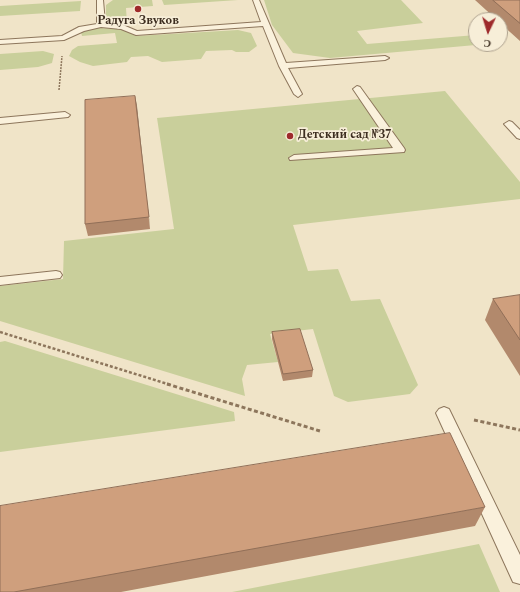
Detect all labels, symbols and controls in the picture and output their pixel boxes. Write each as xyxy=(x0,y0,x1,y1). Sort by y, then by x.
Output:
marker: Радуга Звуков xyxy=(133,4,143,14)
north arrow xyxy=(468,12,508,52)
place label: Радуга Звуков xyxy=(97,15,179,29)
text: С xyxy=(483,35,492,52)
place label: Детский сад №37 xyxy=(298,129,392,143)
marker: Детский сад №37 xyxy=(285,131,295,141)

